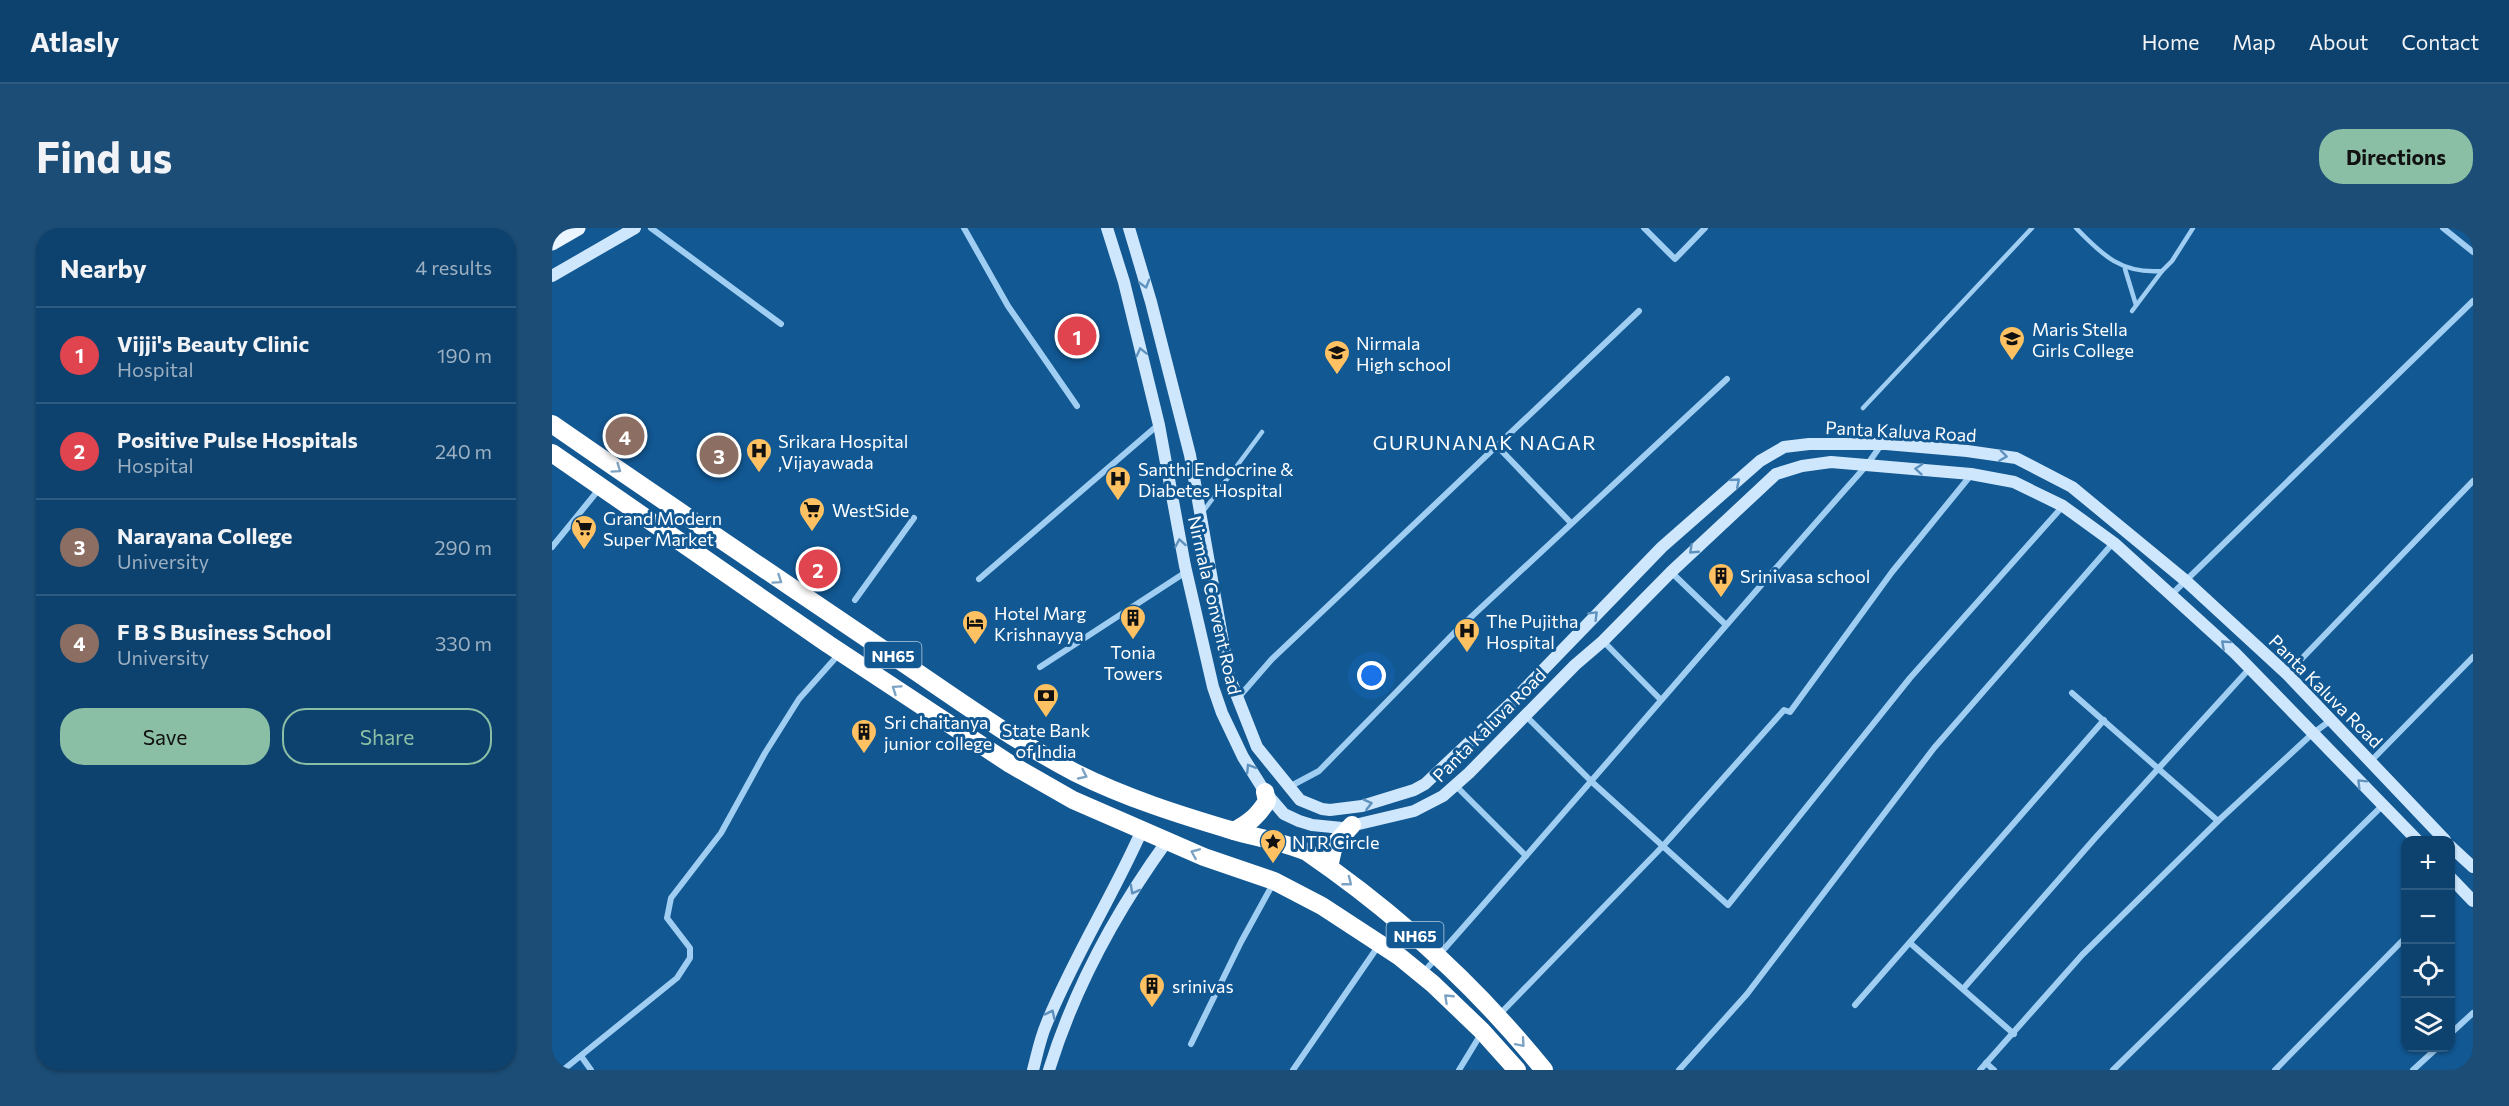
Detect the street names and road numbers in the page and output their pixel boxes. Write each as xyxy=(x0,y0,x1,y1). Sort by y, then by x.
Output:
street label: Panta Kaluva Road xyxy=(1825,416,1977,446)
street label: Nirmala Convent Road xyxy=(1184,514,1246,696)
street label: Panta Kaluva Road xyxy=(2265,630,2387,752)
road number: NH65 xyxy=(864,642,922,668)
street label: Panta Kaluva Road xyxy=(1428,664,1550,786)
road number: NH65 xyxy=(1386,922,1444,948)

